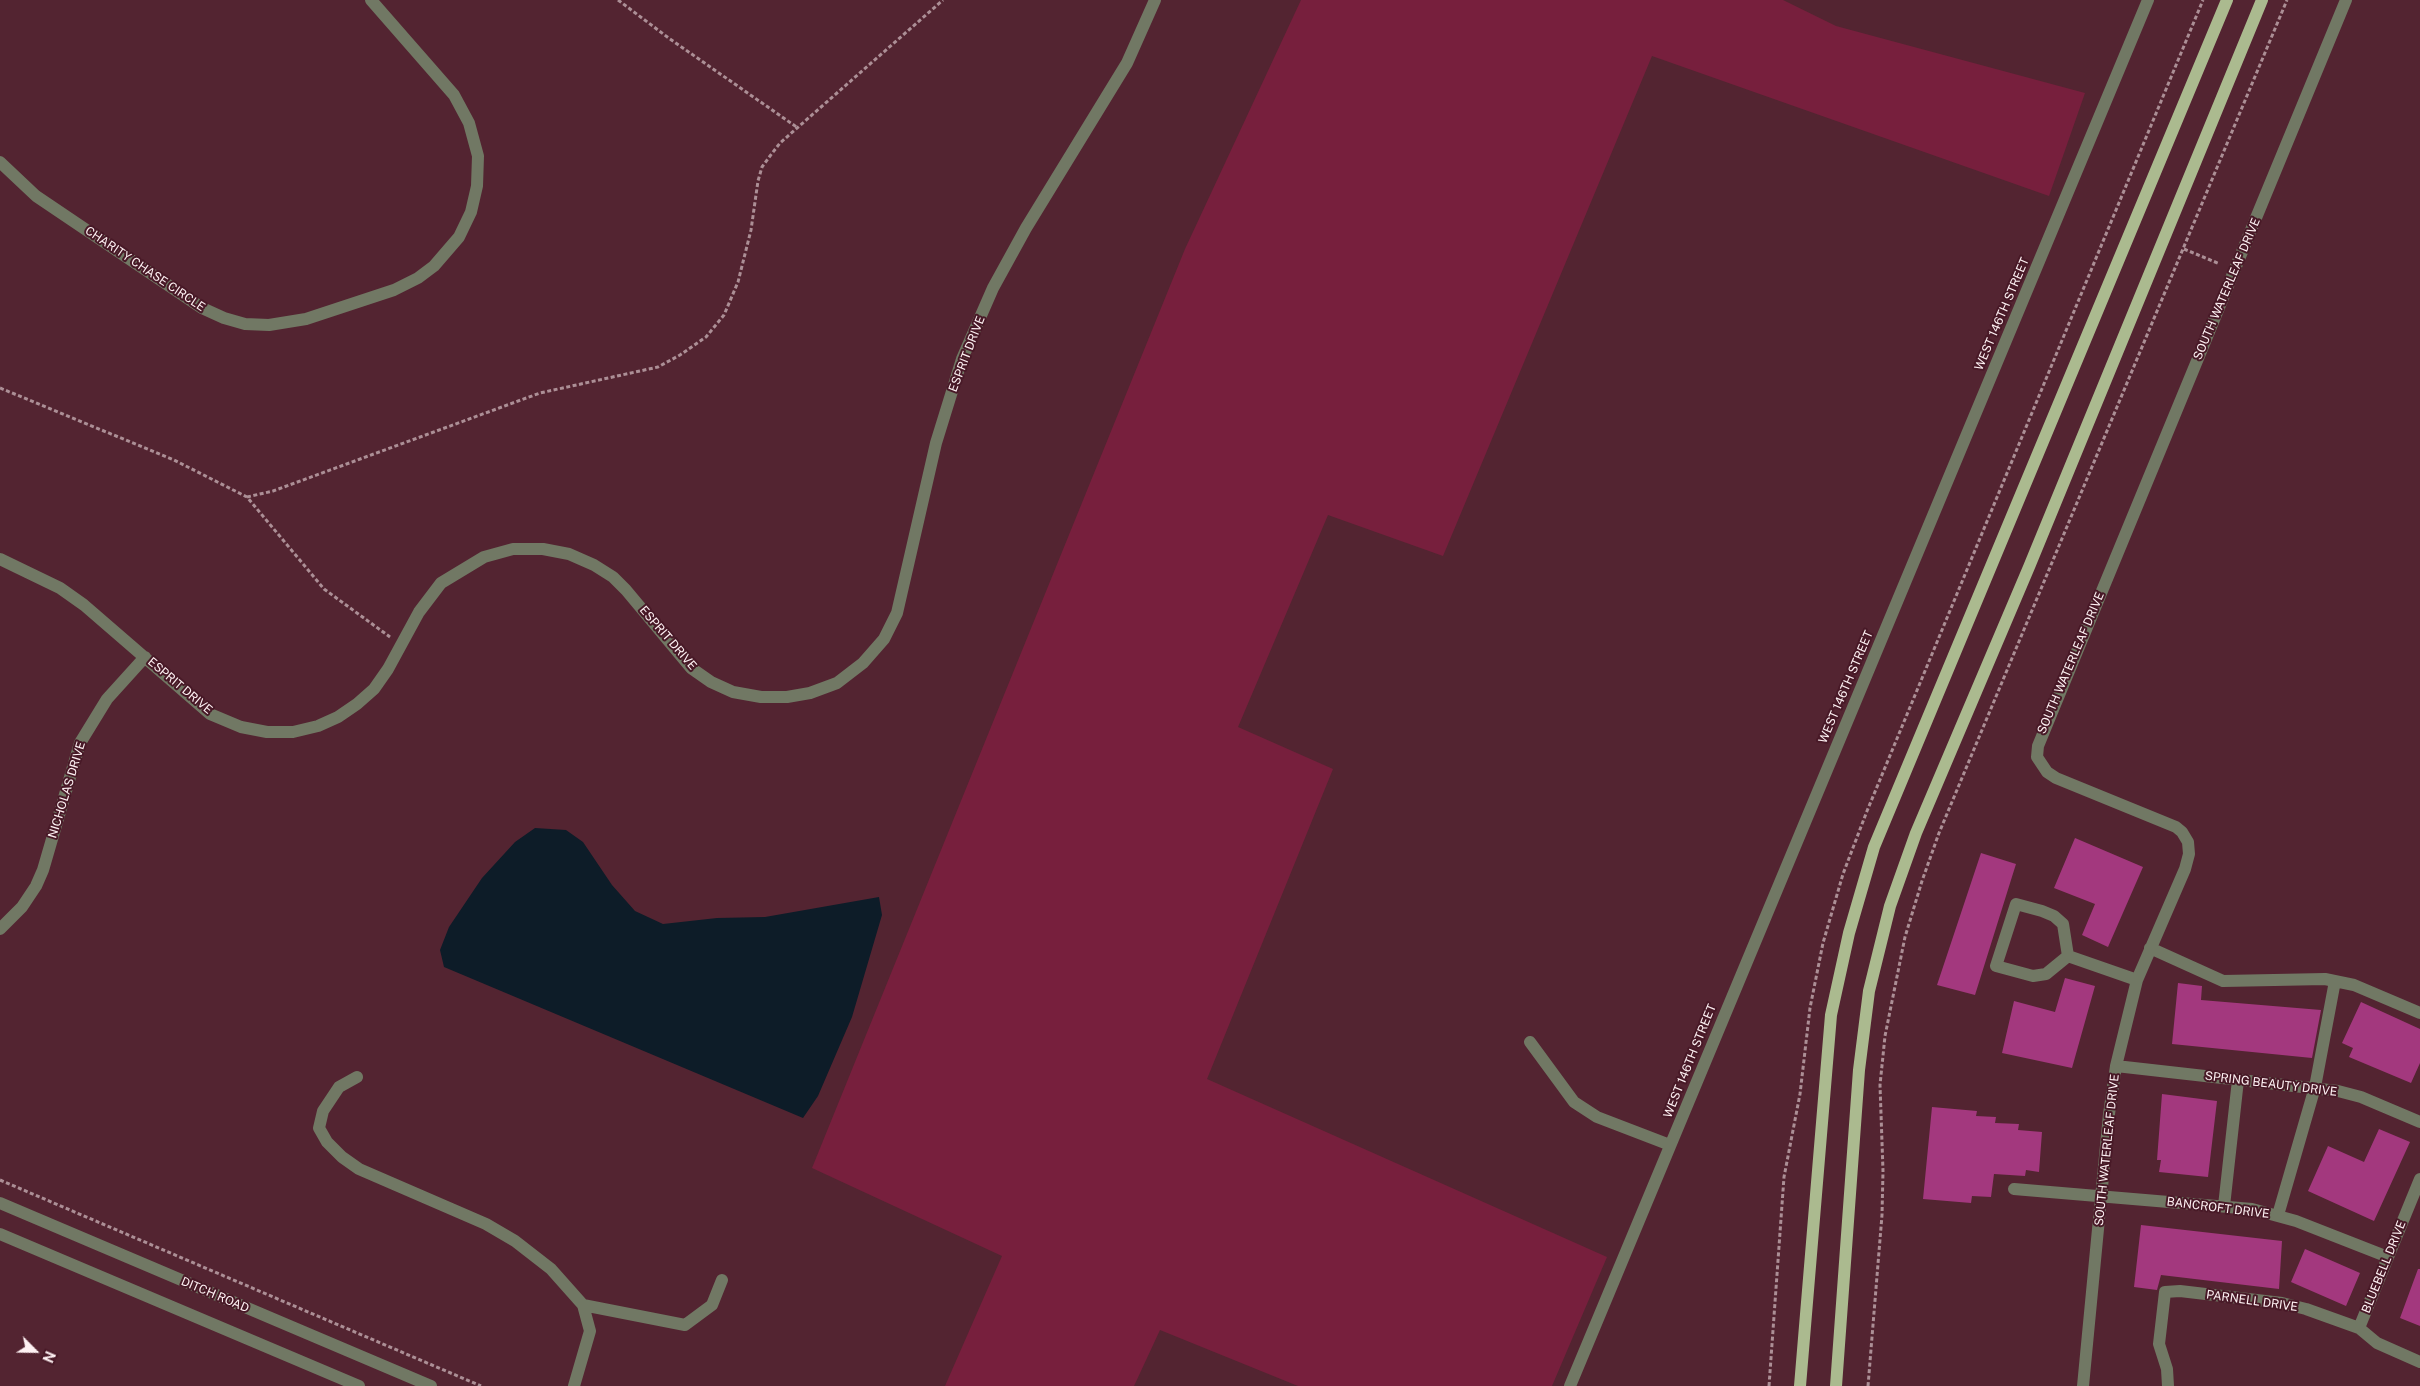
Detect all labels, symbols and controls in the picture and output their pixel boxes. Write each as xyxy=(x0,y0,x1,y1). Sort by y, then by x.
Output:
street label: SOUTH WATERLEAF DRIVE xyxy=(2191,216,2263,362)
street label: CHARITY CHASE CIRCLE xyxy=(82,223,208,315)
street label: WEST 146TH STREET xyxy=(1972,255,2032,373)
street label: ESPRIT DRIVE xyxy=(946,314,988,394)
street label: SOUTH WATERLEAF DRIVE xyxy=(2035,590,2107,736)
street label: ESPRIT DRIVE xyxy=(636,603,700,673)
street label: WEST 146TH STREET xyxy=(1816,628,1876,746)
street label: ESPRIT DRIVE xyxy=(145,655,215,717)
street label: NICHOLAS DRIVE xyxy=(45,740,89,840)
street label: WEST 146TH STREET xyxy=(1661,1002,1719,1120)
street label: SPRING BEAUTY DRIVE xyxy=(2204,1069,2338,1099)
street label: SOUTH WATERLEAF DRIVE xyxy=(2092,1073,2122,1227)
street label: BANCROFT DRIVE xyxy=(2166,1195,2270,1221)
street label: BLUEBELL DRIVE xyxy=(2359,1219,2409,1315)
street label: DITCH ROAD xyxy=(179,1274,251,1316)
street label: PARNELL DRIVE xyxy=(2205,1287,2299,1315)
north arrow xyxy=(10,1326,60,1376)
text: N xyxy=(39,1349,58,1365)

